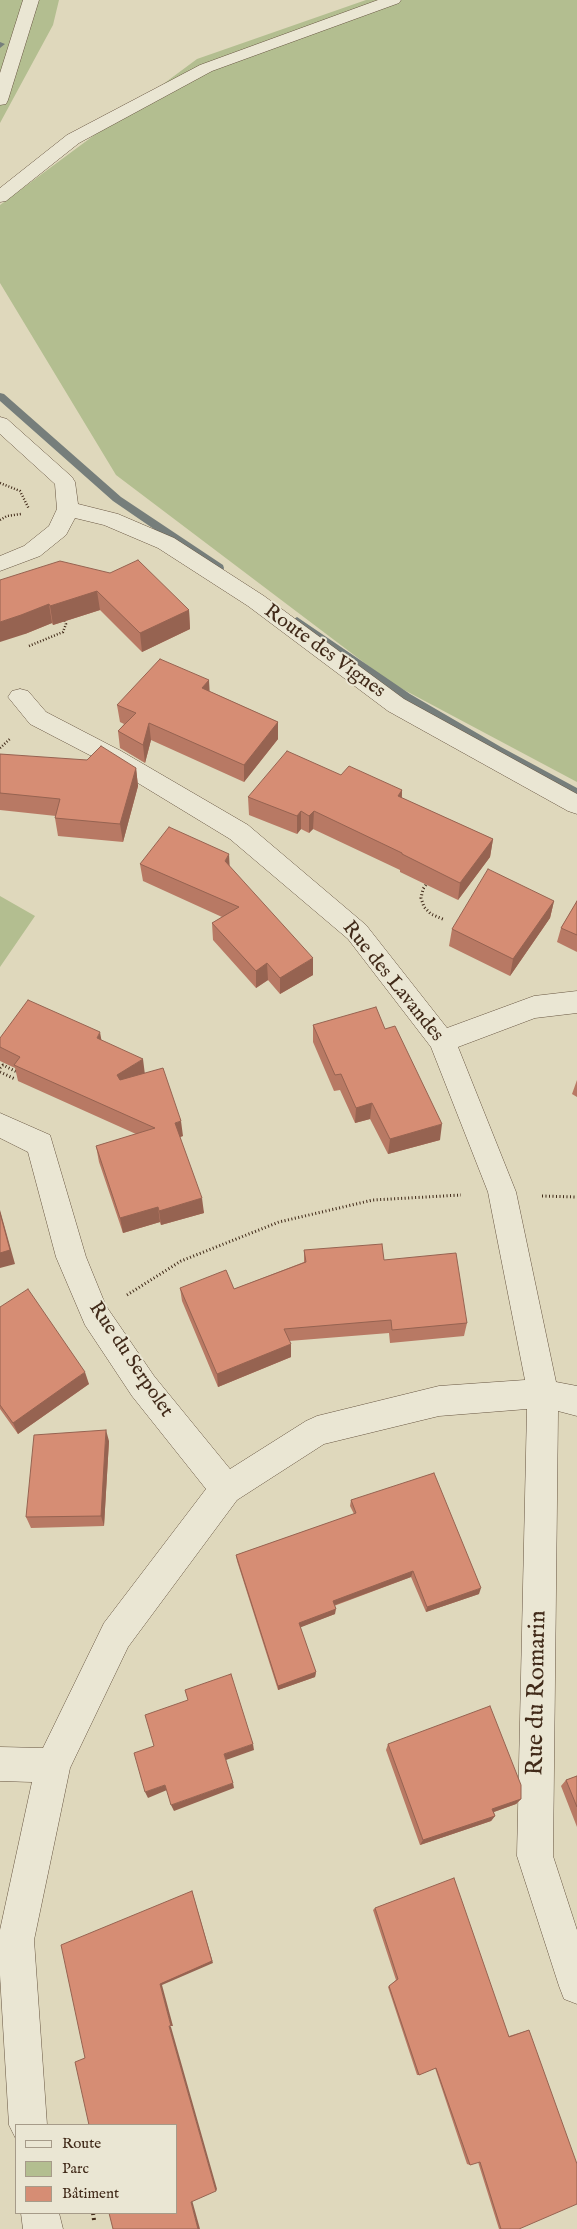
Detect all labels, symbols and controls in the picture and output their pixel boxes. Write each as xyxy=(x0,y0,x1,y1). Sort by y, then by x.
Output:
street label: Route des Vignes xyxy=(259,600,389,704)
street label: Rue des Lavandes xyxy=(336,917,448,1047)
street label: Rue du Serpolet xyxy=(83,1298,177,1422)
street label: Rue du Romarin xyxy=(522,1610,554,1776)
legend xyxy=(15,2124,178,2214)
text: Route xyxy=(62,2134,101,2153)
text: Parc xyxy=(62,2159,89,2178)
text: Bâtiment xyxy=(62,2184,119,2203)

